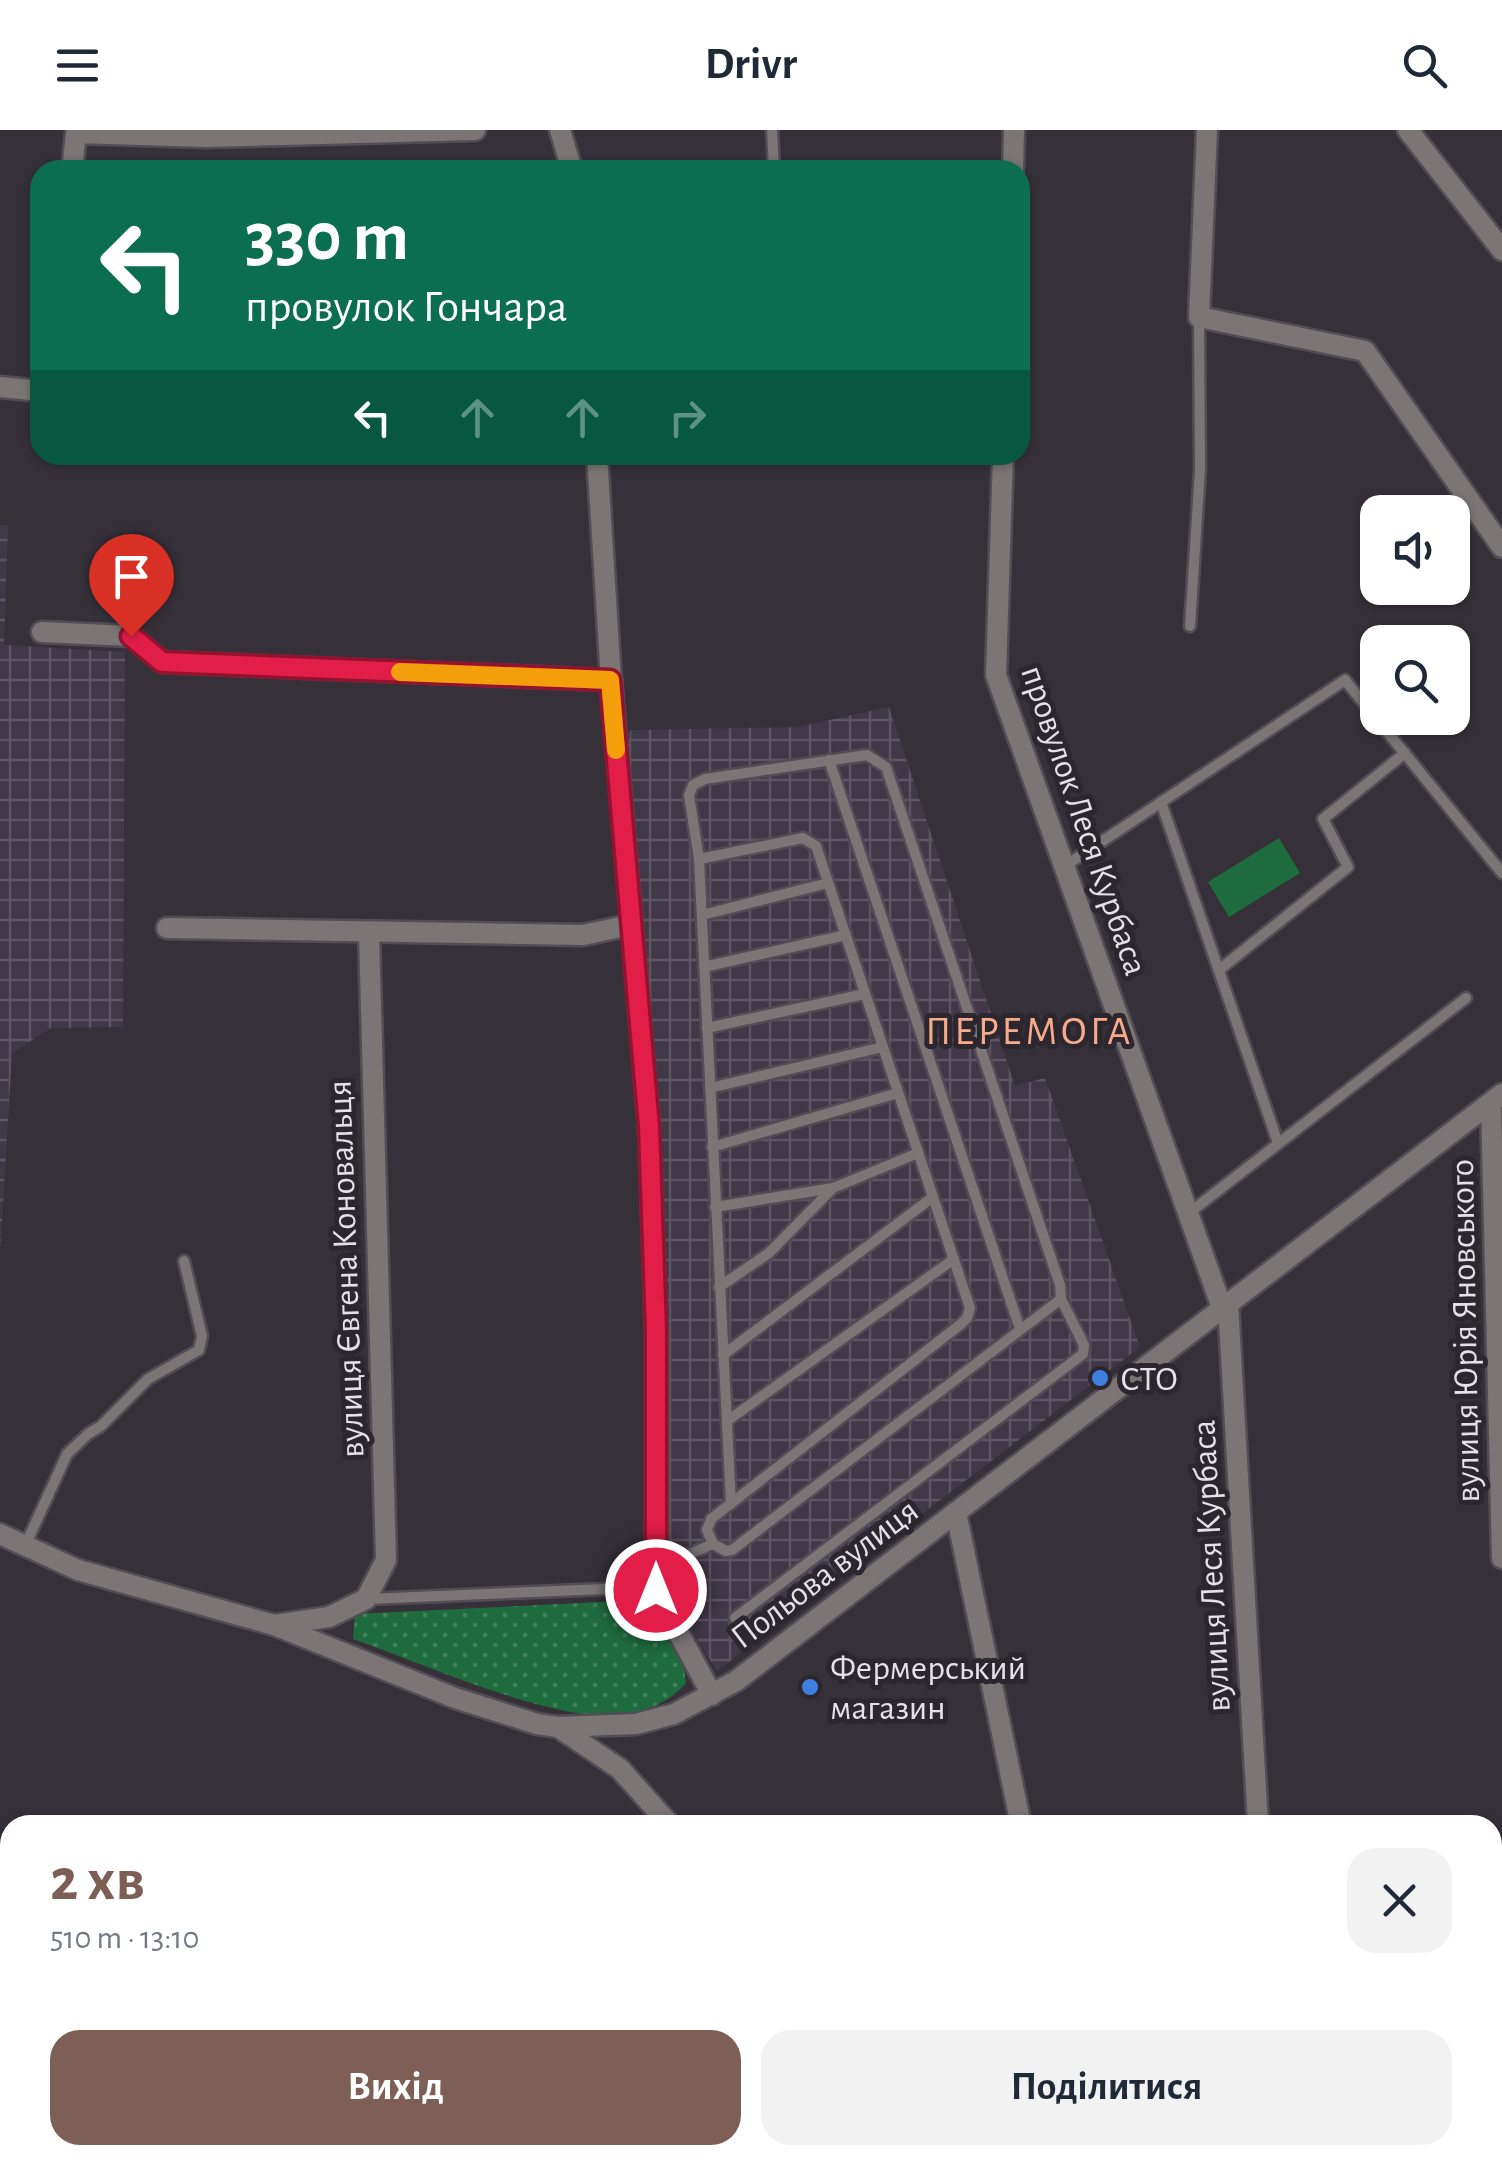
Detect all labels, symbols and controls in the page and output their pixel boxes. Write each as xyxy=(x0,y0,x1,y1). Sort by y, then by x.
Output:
icon: menu xyxy=(50,38,105,93)
icon: search xyxy=(1397,38,1452,93)
text: Drivr xyxy=(705,42,797,87)
icon: left xyxy=(80,200,210,330)
text: 330 m xyxy=(245,203,409,273)
text: провулок Гончара xyxy=(245,285,568,330)
icon: left xyxy=(345,390,400,445)
icon: ahead xyxy=(450,390,505,445)
icon: ahead xyxy=(555,390,610,445)
icon: right xyxy=(660,390,715,445)
map controls xyxy=(1360,495,1470,735)
button: sound xyxy=(1360,495,1470,605)
pin xyxy=(89,534,174,637)
icon: arrive xyxy=(104,549,159,604)
button: search xyxy=(1360,625,1470,735)
street label: провулок Леся Курбаса xyxy=(1014,661,1153,980)
district label: ПЕРЕМОГА xyxy=(925,1012,1133,1052)
street label: вулиця Євгена Коновальця xyxy=(322,1080,371,1458)
street label: вулиця Юрія Яновського xyxy=(1445,1159,1486,1503)
place label: СТО xyxy=(1120,1362,1178,1397)
marker: СТО xyxy=(1089,1367,1111,1389)
street label: вулиця Леся Курбаса xyxy=(1186,1419,1237,1713)
street label: Польова вулиця xyxy=(725,1493,925,1656)
position arrow xyxy=(604,1538,708,1642)
place label: Фермерський магазин xyxy=(830,1651,1026,1726)
marker: Фермерський магазин xyxy=(799,1676,821,1698)
button: close xyxy=(1347,1848,1452,1953)
text: 2 хв xyxy=(50,1851,145,1911)
text: 510 m · 13:10 xyxy=(50,1922,199,1954)
button: Вихід xyxy=(50,2030,741,2145)
button: Поділитися xyxy=(761,2030,1452,2145)

